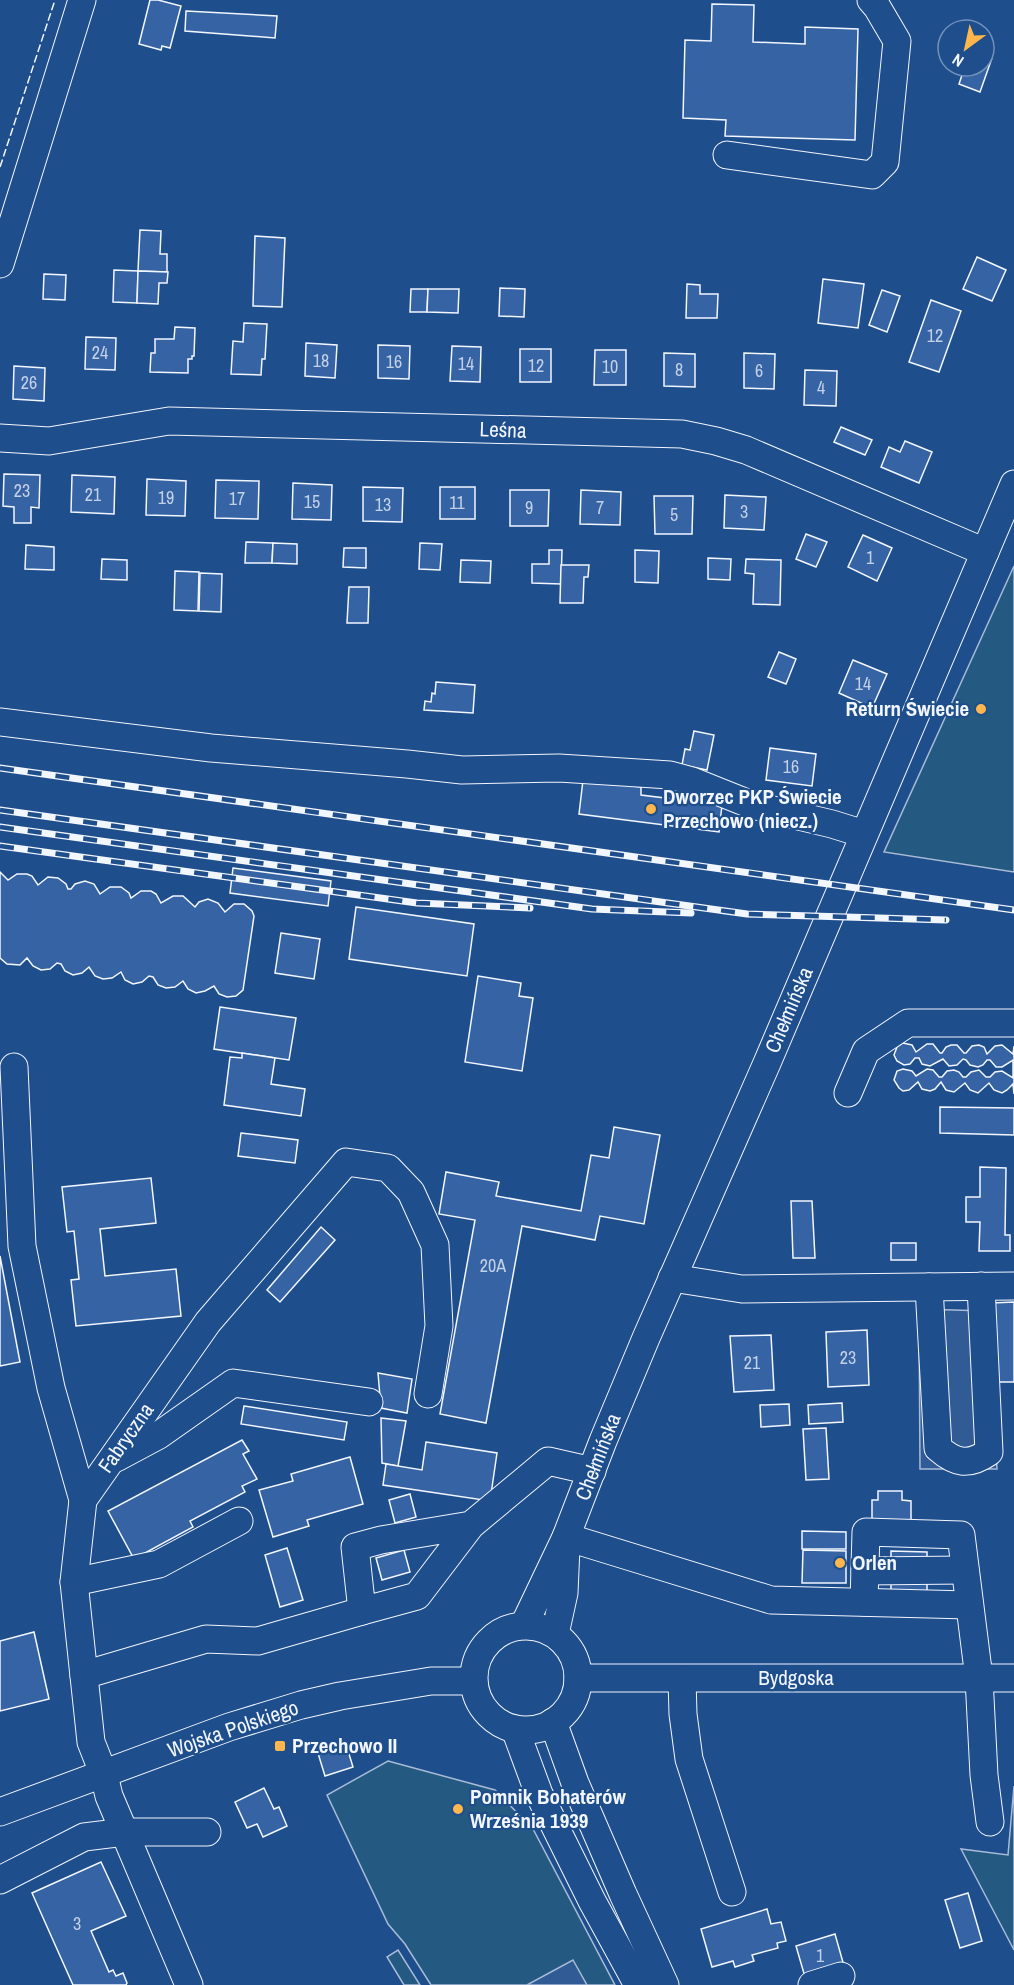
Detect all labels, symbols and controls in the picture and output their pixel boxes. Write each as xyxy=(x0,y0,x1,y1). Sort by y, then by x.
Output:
north arrow xyxy=(936,18,996,78)
text: N xyxy=(948,49,968,72)
house number: 12 xyxy=(927,323,943,348)
house number: 24 xyxy=(92,340,108,365)
house number: 18 xyxy=(313,348,329,373)
house number: 16 xyxy=(386,349,402,374)
house number: 14 xyxy=(458,351,474,376)
house number: 12 xyxy=(528,353,544,378)
house number: 10 xyxy=(602,354,618,379)
house number: 8 xyxy=(675,357,683,382)
house number: 6 xyxy=(755,358,763,383)
house number: 26 xyxy=(21,370,37,395)
house number: 4 xyxy=(817,375,825,400)
street label: Leśna xyxy=(479,414,527,445)
house number: 23 xyxy=(14,478,30,503)
house number: 21 xyxy=(85,482,102,507)
house number: 19 xyxy=(158,485,174,510)
house number: 17 xyxy=(229,486,245,511)
house number: 15 xyxy=(304,489,320,514)
house number: 11 xyxy=(449,490,465,515)
house number: 13 xyxy=(375,492,391,517)
house number: 9 xyxy=(525,495,533,520)
house number: 7 xyxy=(596,495,604,520)
house number: 3 xyxy=(740,499,748,524)
house number: 5 xyxy=(670,502,678,527)
house number: 1 xyxy=(866,545,875,570)
house number: 14 xyxy=(855,671,871,696)
place label: Return Świecie xyxy=(846,694,969,723)
marker: Return Świecie xyxy=(974,702,988,716)
house number: 16 xyxy=(783,754,799,779)
place label: Dworzec PKP Świecie Przechowo (niecz.) xyxy=(663,782,842,835)
marker: Dworzec PKP Świecie Przechowo (niecz.) xyxy=(644,802,658,816)
street label: Chełmińska xyxy=(757,962,820,1057)
house number: 20A xyxy=(480,1253,506,1278)
house number: 23 xyxy=(840,1345,856,1370)
house number: 21 xyxy=(744,1350,761,1375)
street label: Fabryczna xyxy=(91,1396,161,1479)
street label: Chełmińska xyxy=(568,1409,628,1504)
place label: Orlen xyxy=(852,1548,897,1577)
marker: Orlen xyxy=(833,1556,847,1570)
street label: Bydgoska xyxy=(758,1663,834,1692)
street label: Wojska Polskiego xyxy=(164,1693,302,1764)
place label: Przechowo II xyxy=(292,1731,397,1760)
marker: Przechowo II xyxy=(273,1739,287,1753)
place label: Pomnik Bohaterów Września 1939 xyxy=(470,1782,627,1835)
marker: Pomnik Bohaterów Września 1939 xyxy=(451,1802,465,1816)
house number: 3 xyxy=(73,1911,81,1936)
house number: 1 xyxy=(816,1943,825,1968)

